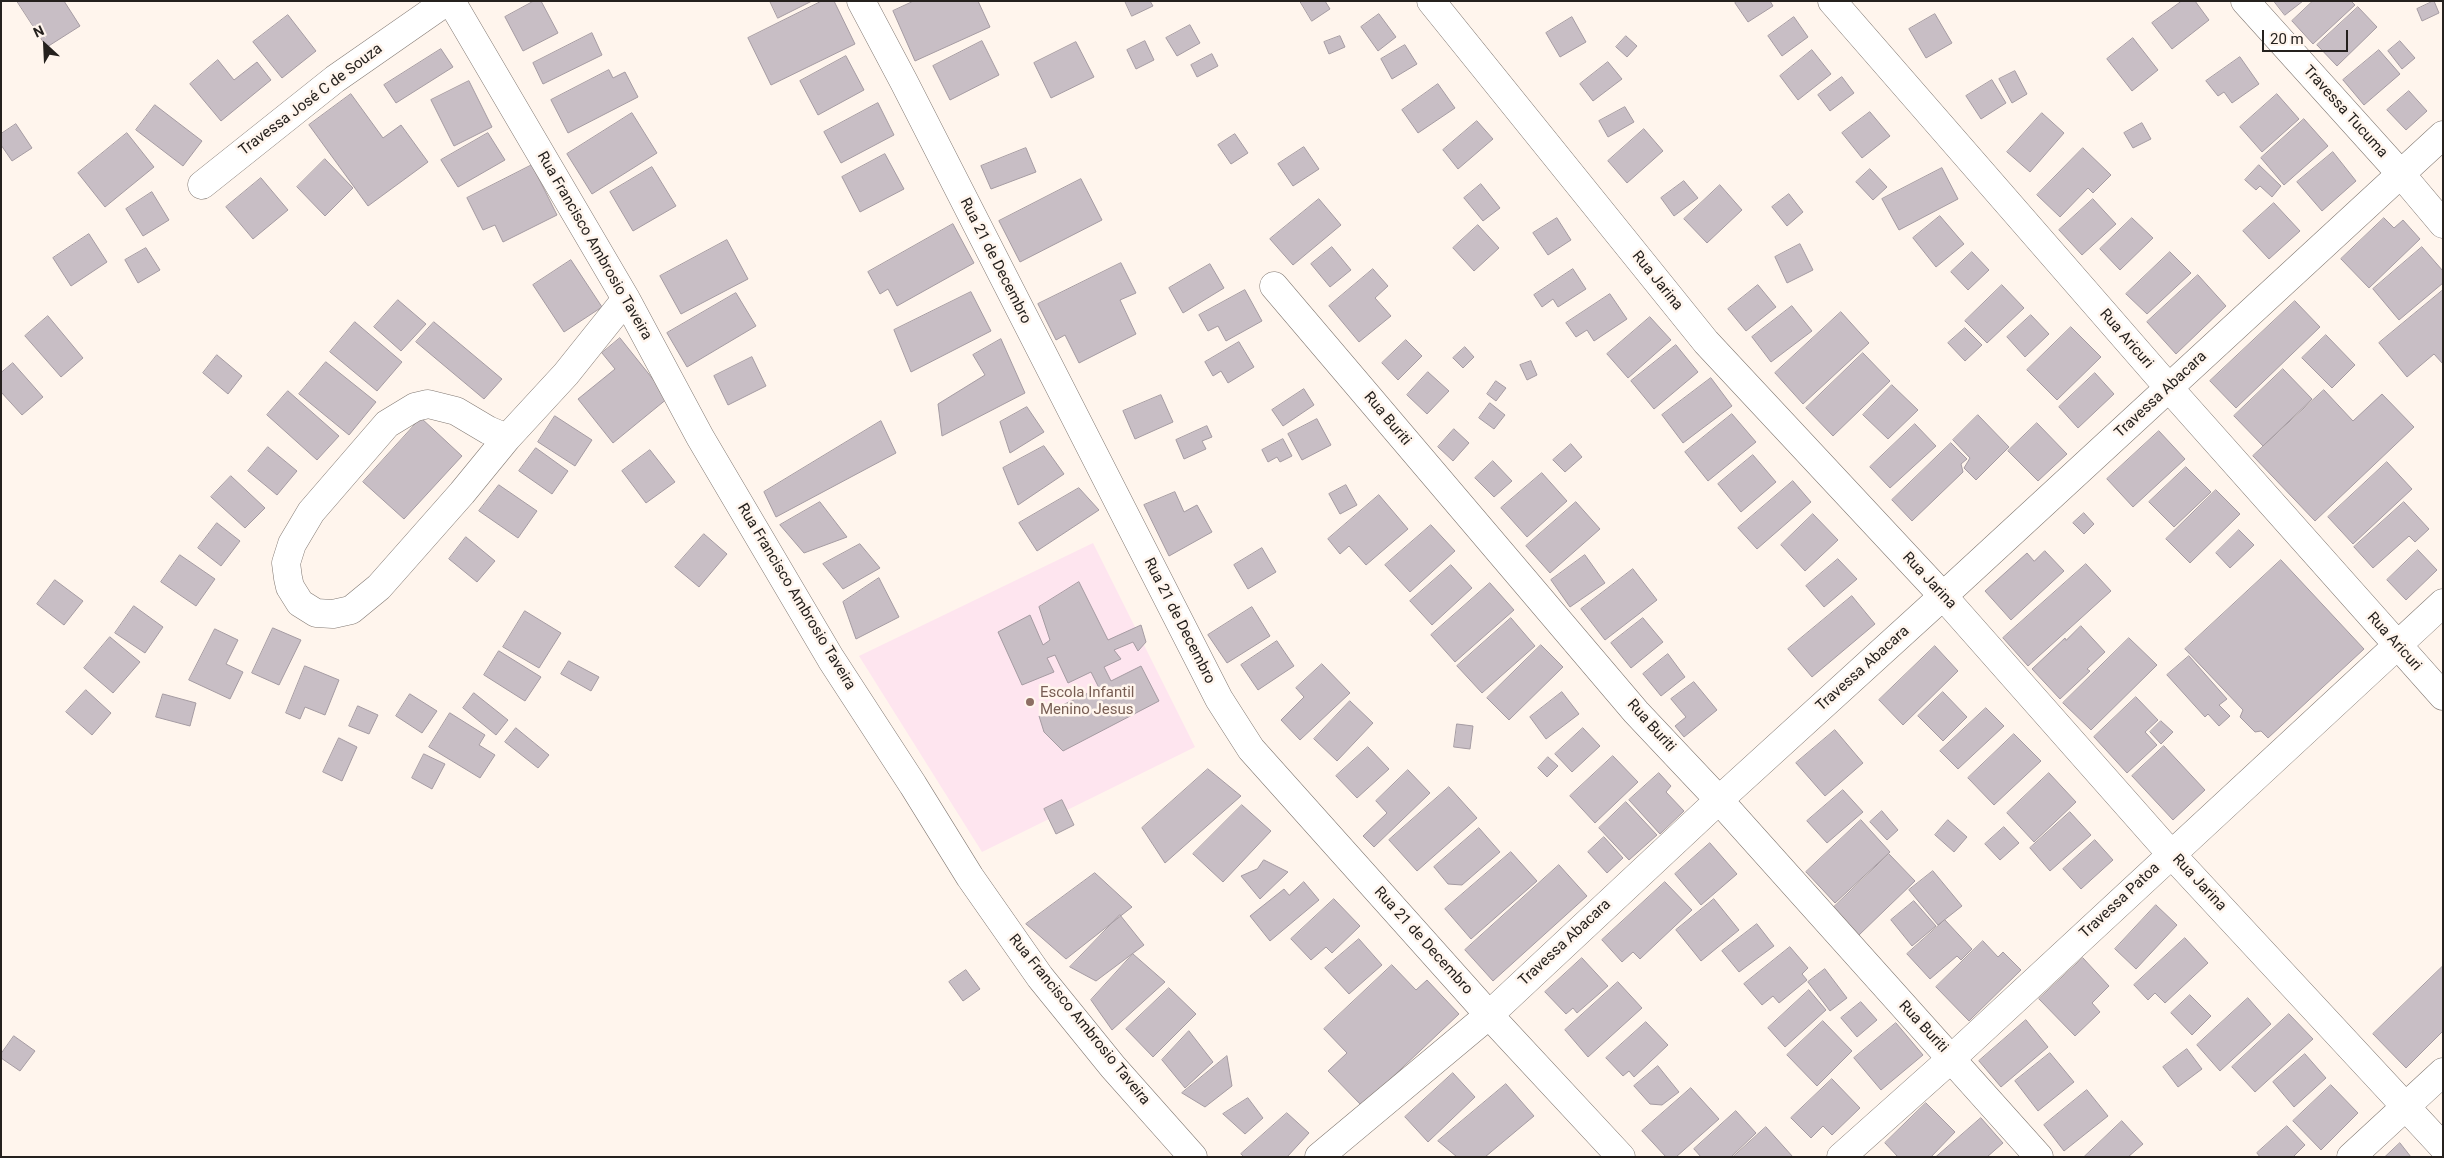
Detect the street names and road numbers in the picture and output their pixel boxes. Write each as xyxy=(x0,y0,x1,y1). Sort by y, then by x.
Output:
street label: Travessa José C de Souza xyxy=(236,40,386,160)
street label: Travessa Tucuma xyxy=(2299,62,2391,162)
street label: Rua Francisco Ambrosio Taveira xyxy=(533,149,655,343)
street label: Rua 21 de Decembro xyxy=(955,195,1035,327)
street label: Rua Jarina xyxy=(1628,248,1686,314)
street label: Rua Aricuri xyxy=(2095,306,2157,372)
street label: Travessa Abacara xyxy=(2111,348,2211,442)
street label: Rua Buriti xyxy=(1359,389,1415,449)
street label: Rua Francisco Ambrosio Taveira xyxy=(733,500,859,694)
street label: Rua Jarina xyxy=(1898,549,1960,613)
street label: Rua 21 de Decembro xyxy=(1139,555,1219,687)
street label: Rua Aricuri xyxy=(2363,609,2425,675)
street label: Travessa Abacara xyxy=(1813,622,1913,716)
street label: Rua Buriti xyxy=(1623,696,1679,756)
street label: Rua Jarina xyxy=(2168,851,2230,915)
street label: Travessa Patoa xyxy=(2076,859,2164,943)
street label: Rua 21 de Decembro xyxy=(1370,883,1476,999)
street label: Travessa Abacara xyxy=(1515,896,1615,990)
street label: Rua Francisco Ambrosio Taveira xyxy=(1005,931,1153,1109)
street label: Rua Buriti xyxy=(1894,997,1952,1057)

